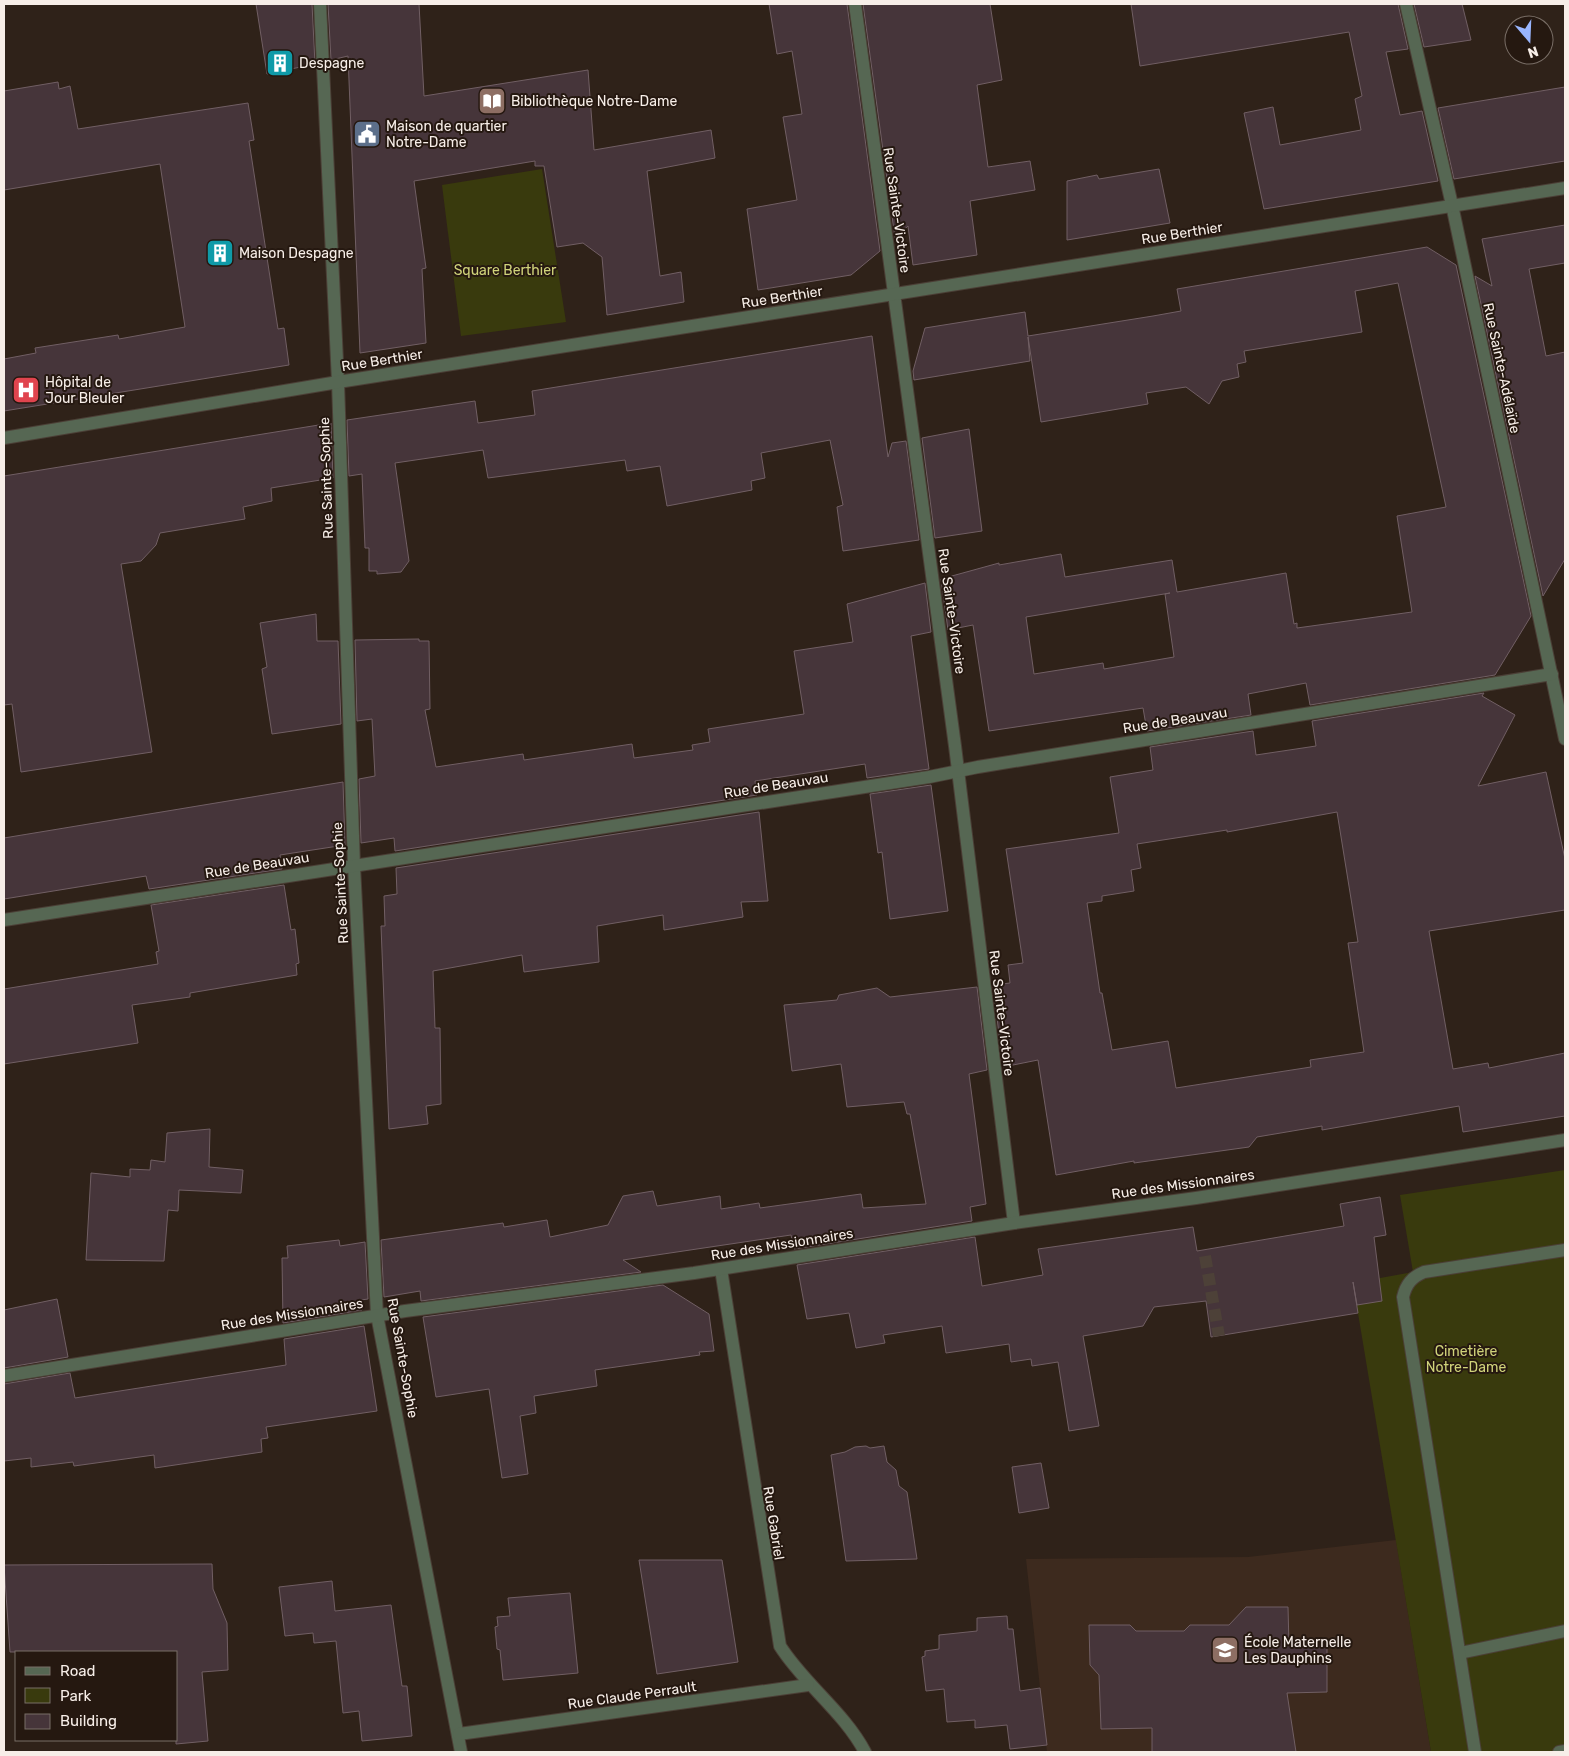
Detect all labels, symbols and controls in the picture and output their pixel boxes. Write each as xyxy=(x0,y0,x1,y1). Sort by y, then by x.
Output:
north arrow xyxy=(1504,15,1554,65)
text: N xyxy=(1526,42,1541,61)
building icon: Despagne xyxy=(265,48,295,78)
place label: Despagne xyxy=(299,55,365,72)
library icon: Bibliothèque Notre-Dame xyxy=(477,86,507,116)
place label: Bibliothèque Notre-Dame xyxy=(511,93,677,110)
place label: Maison de quartier Notre-Dame xyxy=(386,118,507,151)
public building icon: Maison de quartier Notre-Dame xyxy=(352,119,382,149)
street label: Rue Sainte-Victoire xyxy=(879,146,914,274)
street label: Rue Berthier xyxy=(1140,219,1225,248)
building icon: Maison Despagne xyxy=(205,238,235,268)
place label: Maison Despagne xyxy=(239,245,354,262)
park label: Square Berthier xyxy=(454,262,557,279)
street label: Rue Berthier xyxy=(740,283,825,312)
street label: Rue Sainte-Adélaïde xyxy=(1479,301,1524,435)
street label: Rue Berthier xyxy=(340,346,425,375)
place label: Hôpital de Jour Bleuler xyxy=(45,374,125,407)
hospital icon: Hôpital de Jour Bleuler xyxy=(11,375,41,405)
street label: Rue Sainte-Sophie xyxy=(316,417,337,539)
street label: Rue Sainte-Victoire xyxy=(934,547,969,675)
street label: Rue de Beauvau xyxy=(1122,704,1228,737)
street label: Rue de Beauvau xyxy=(723,769,829,802)
street label: Rue Sainte-Sophie xyxy=(329,822,352,944)
street label: Rue de Beauvau xyxy=(204,849,310,882)
street label: Rue Sainte-Victoire xyxy=(985,949,1018,1077)
street label: Rue des Missionnaires xyxy=(1111,1166,1256,1203)
street label: Rue des Missionnaires xyxy=(710,1225,855,1264)
street label: Rue des Missionnaires xyxy=(220,1295,365,1334)
street label: Rue Sainte-Sophie xyxy=(384,1297,421,1420)
park label: Cimetière Notre-Dame xyxy=(1426,1343,1506,1376)
street label: Rue Gabriel xyxy=(759,1485,788,1561)
place label: École Maternelle Les Dauphins xyxy=(1244,1633,1351,1667)
school or university icon: École Maternelle Les Dauphins xyxy=(1210,1635,1240,1665)
legend xyxy=(15,1651,178,1741)
text: Road xyxy=(60,1662,96,1680)
street label: Rue Claude Perrault xyxy=(567,1678,698,1713)
text: Park xyxy=(60,1687,91,1705)
text: Building xyxy=(60,1712,117,1730)

